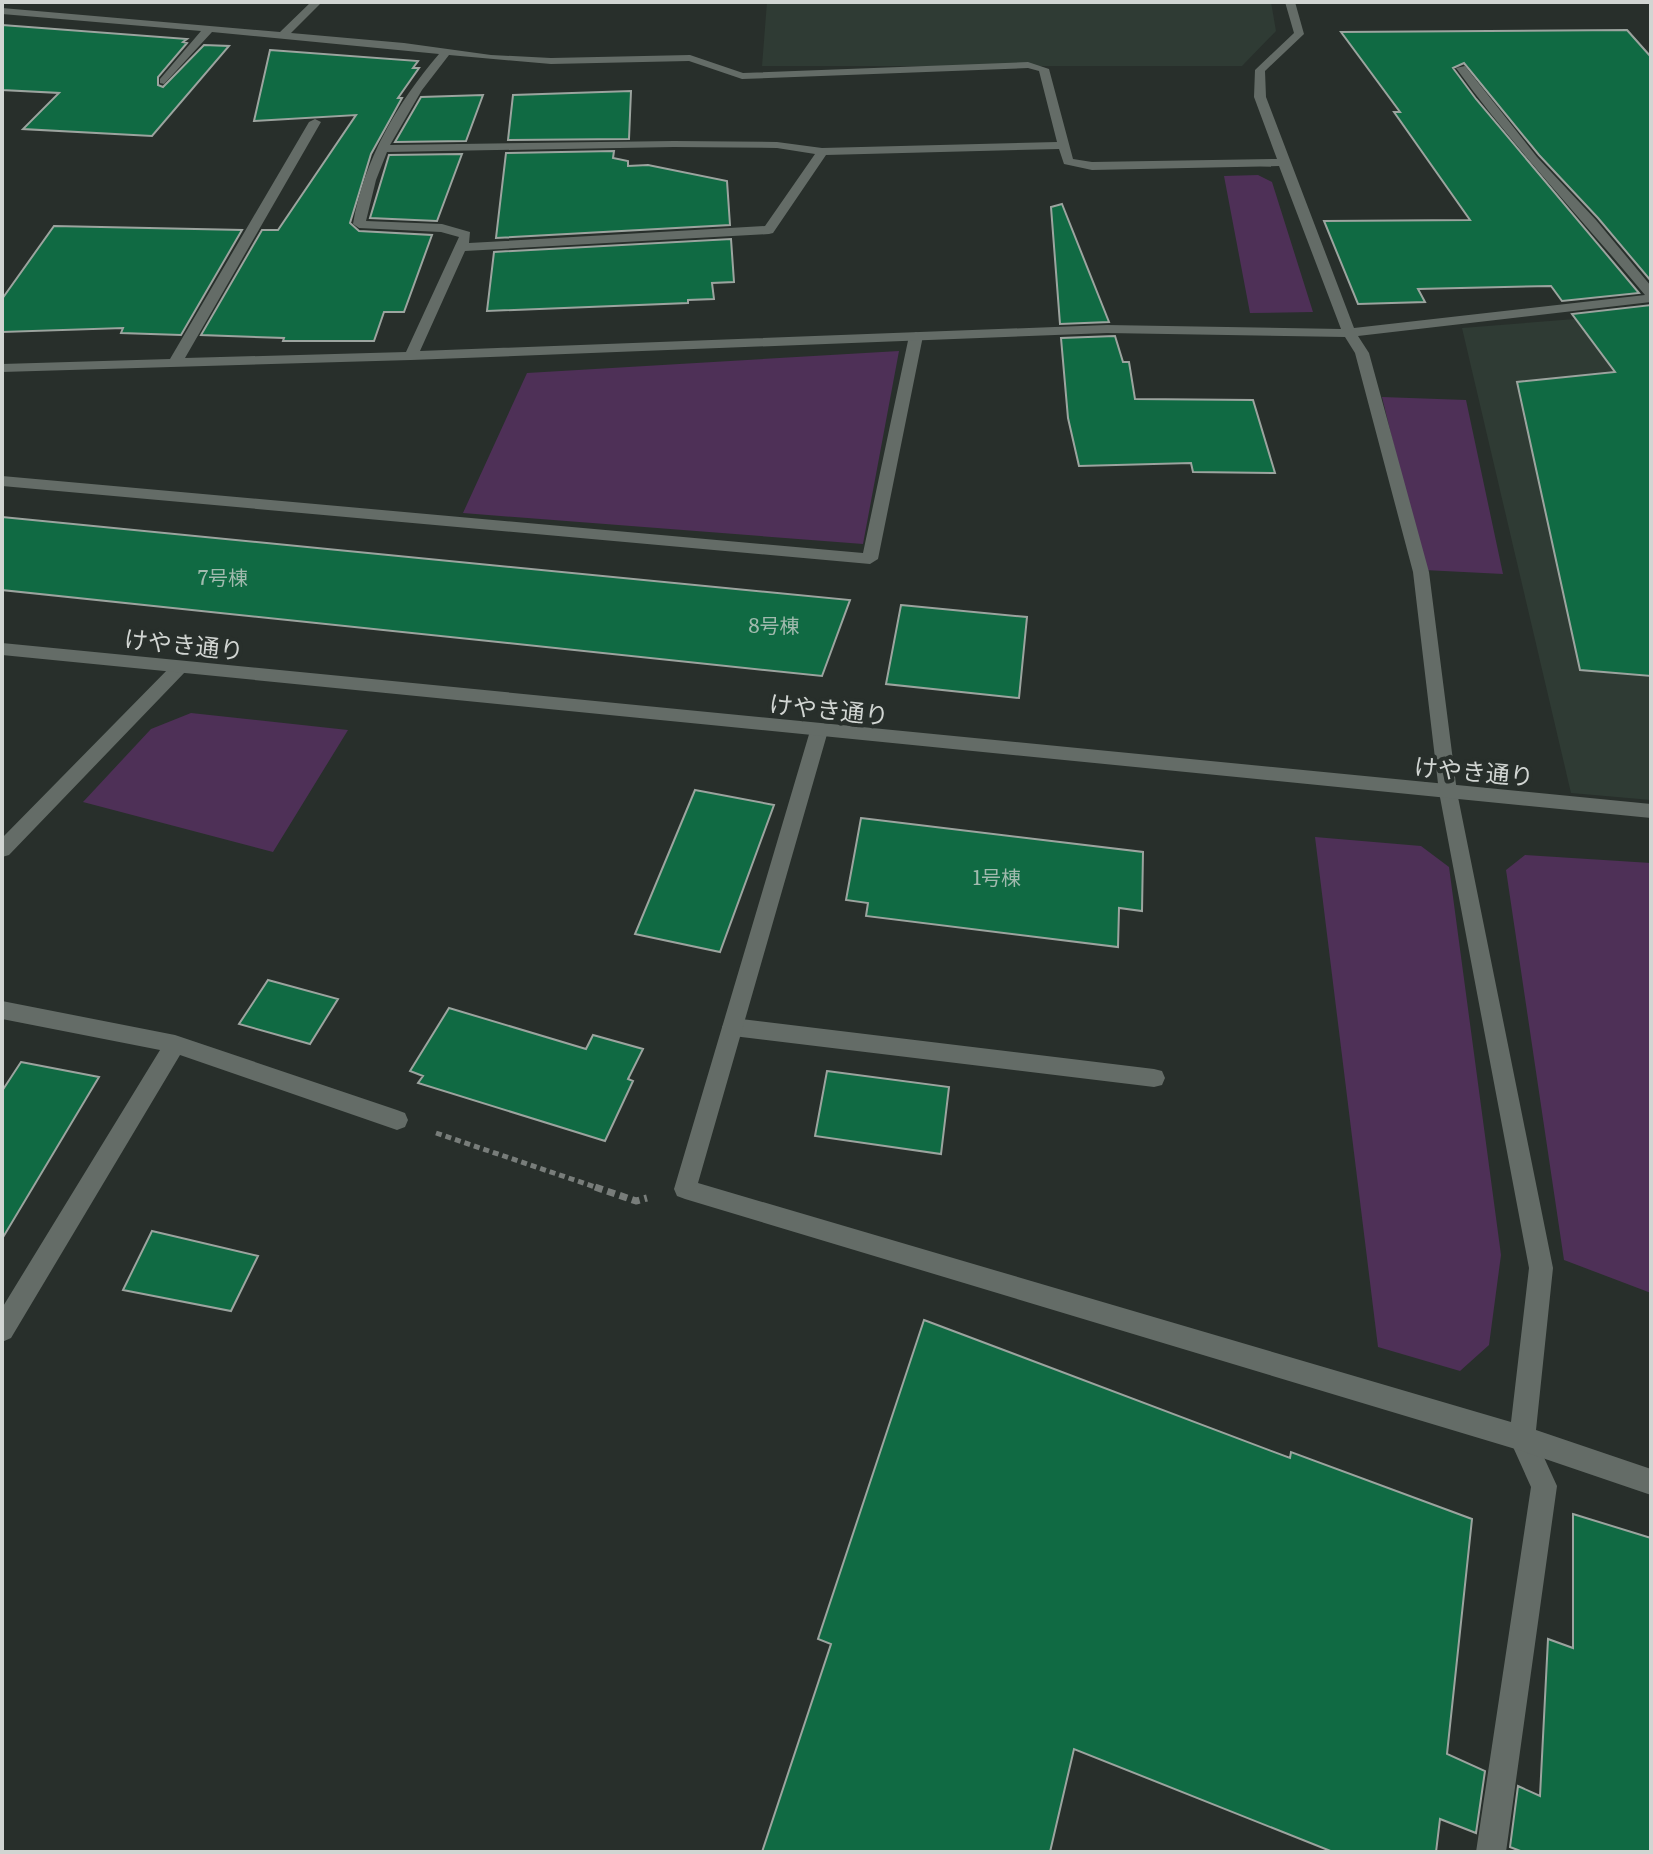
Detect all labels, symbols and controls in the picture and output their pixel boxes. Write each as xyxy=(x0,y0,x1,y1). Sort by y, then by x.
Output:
house number: 7号棟 xyxy=(198,561,248,591)
house number: 8号棟 xyxy=(748,609,800,639)
street label: けやき通り xyxy=(122,619,246,667)
street label: けやき通り xyxy=(767,684,891,732)
street label: けやき通り xyxy=(1413,747,1535,793)
house number: 1号棟 xyxy=(973,861,1021,891)

